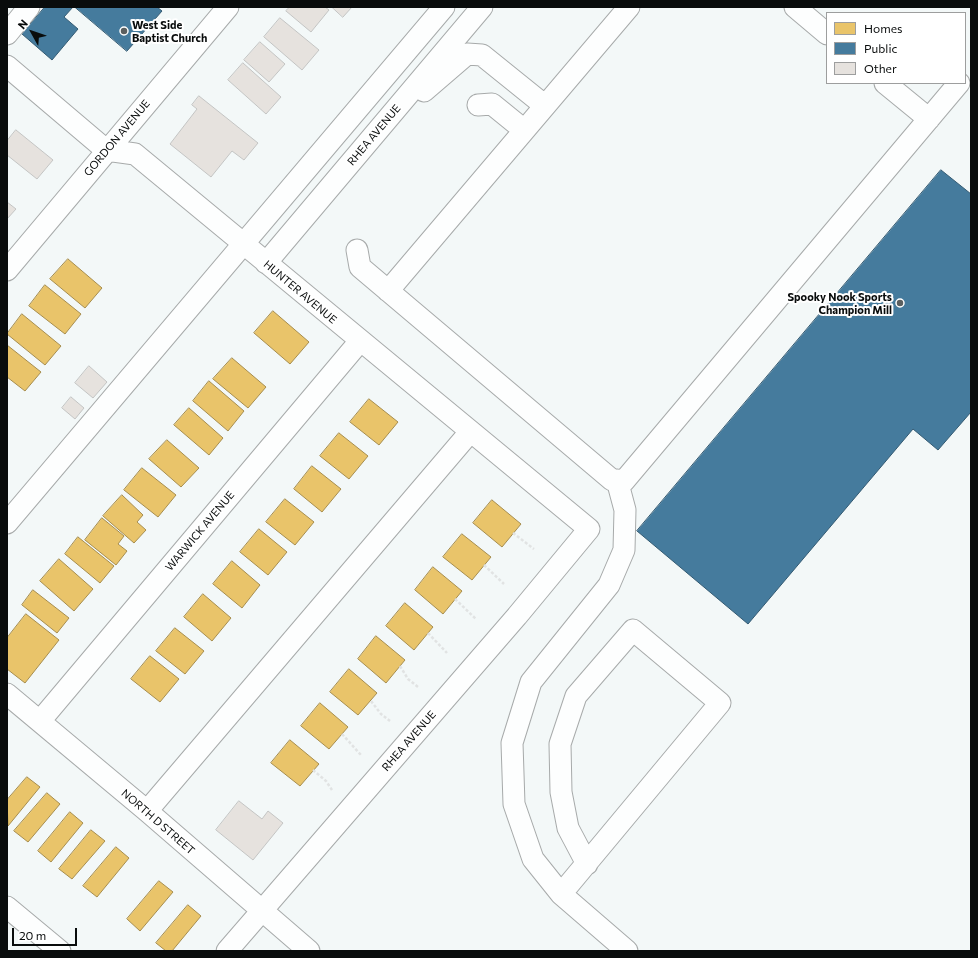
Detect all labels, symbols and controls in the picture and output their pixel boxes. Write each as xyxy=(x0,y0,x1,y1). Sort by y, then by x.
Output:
north arrow xyxy=(12,12,52,52)
legend xyxy=(826,12,966,84)
text: N xyxy=(15,17,30,31)
place label: West Side Baptist Church xyxy=(132,18,207,44)
text: Homes xyxy=(864,21,902,35)
marker: West Side Baptist Church xyxy=(119,26,129,36)
text: Public xyxy=(864,41,897,55)
text: Other xyxy=(864,61,897,75)
street label: GORDON AVENUE xyxy=(81,97,153,179)
street label: RHEA AVENUE xyxy=(345,102,403,168)
street label: HUNTER AVENUE xyxy=(261,258,339,326)
place label: Spooky Nook Sports Champion Mill xyxy=(787,290,892,316)
marker: Spooky Nook Sports Champion Mill xyxy=(895,298,905,308)
street label: WARWICK AVENUE xyxy=(163,488,237,574)
street label: RHEA AVENUE xyxy=(379,708,439,774)
street label: NORTH D STREET xyxy=(119,787,197,857)
scale bar xyxy=(14,920,79,946)
text: 20 m xyxy=(19,928,46,942)

